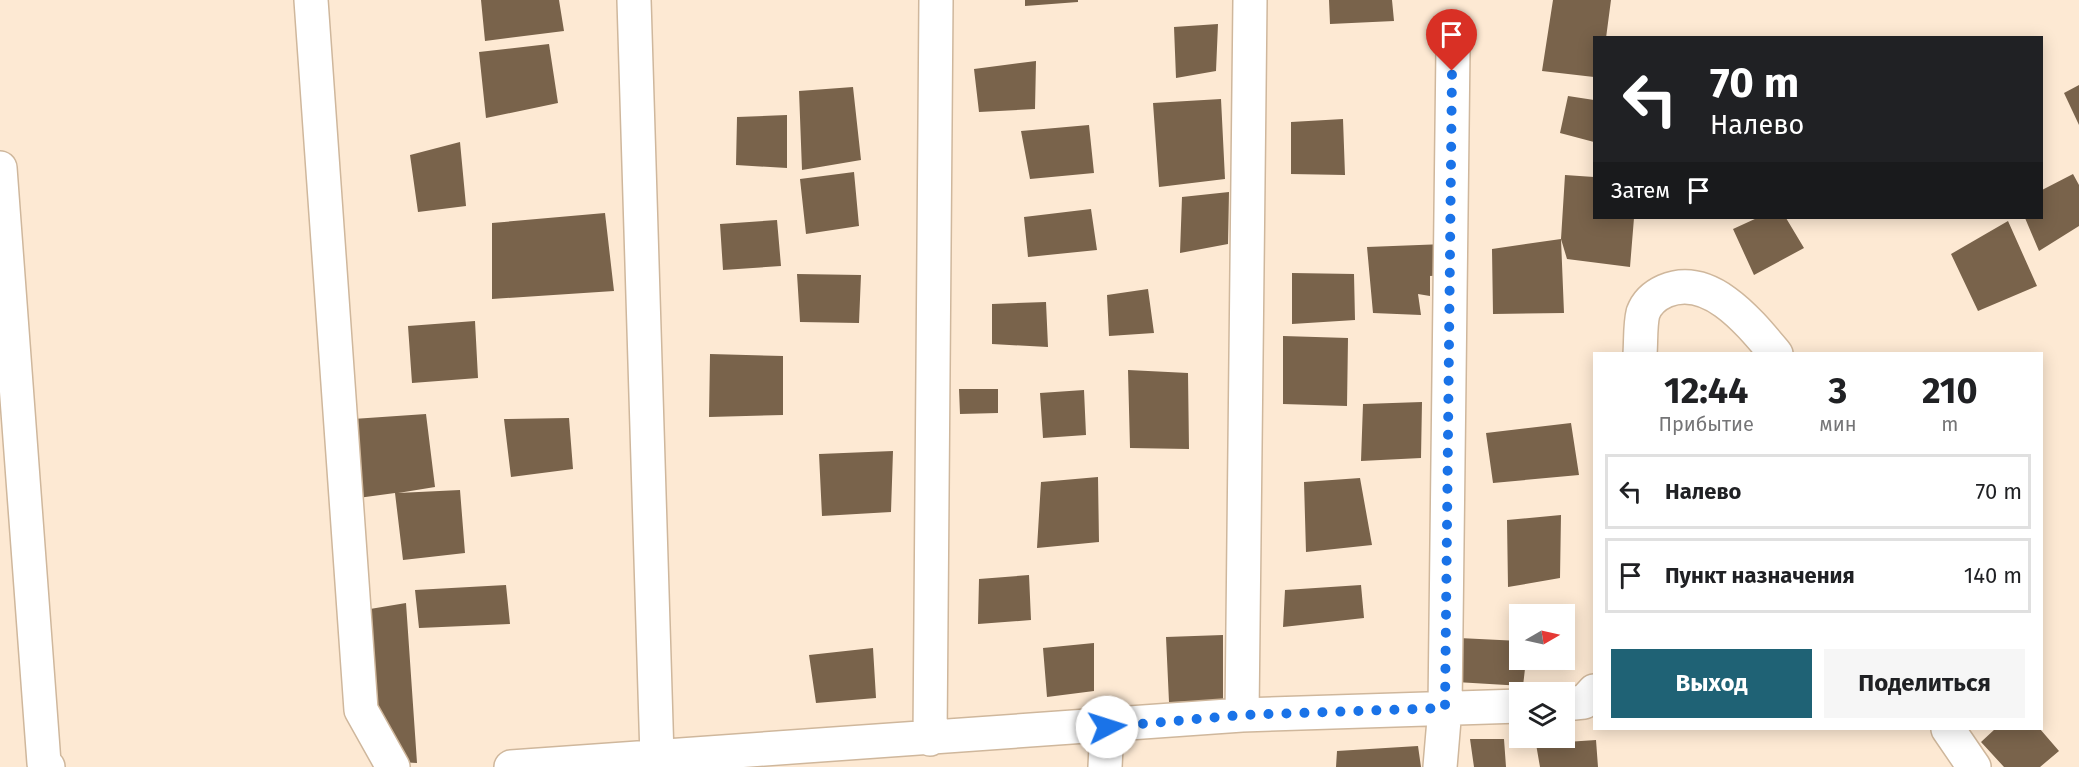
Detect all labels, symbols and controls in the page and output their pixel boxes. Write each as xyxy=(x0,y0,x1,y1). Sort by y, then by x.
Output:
pin xyxy=(1426,9,1477,71)
icon: arrive xyxy=(1435,18,1468,51)
text: 70 m xyxy=(1710,58,1799,108)
icon: left xyxy=(1611,60,1689,138)
text: Налево xyxy=(1710,109,1804,141)
icon: arrive xyxy=(1682,174,1715,207)
text: Затем xyxy=(1611,177,1670,204)
text: 12:44 xyxy=(1664,369,1748,413)
text: 3 xyxy=(1829,369,1847,413)
text: 210 xyxy=(1922,369,1978,413)
text: Прибытие xyxy=(1658,412,1754,436)
text: мин xyxy=(1819,412,1857,436)
text: m xyxy=(1941,412,1958,436)
icon: left xyxy=(1614,475,1647,508)
text: Налево xyxy=(1665,478,1741,505)
text: 70 m xyxy=(1976,478,2022,505)
icon: arrive xyxy=(1614,559,1647,592)
text: Пункт назначения xyxy=(1665,562,1855,589)
text: 140 m xyxy=(1964,562,2022,589)
north arrow xyxy=(1509,604,1575,670)
map controls xyxy=(1509,604,1575,748)
button: Выход xyxy=(1611,649,1812,718)
button: Поделиться xyxy=(1824,649,2025,718)
button: layers xyxy=(1509,682,1575,748)
position arrow xyxy=(1075,695,1139,759)

